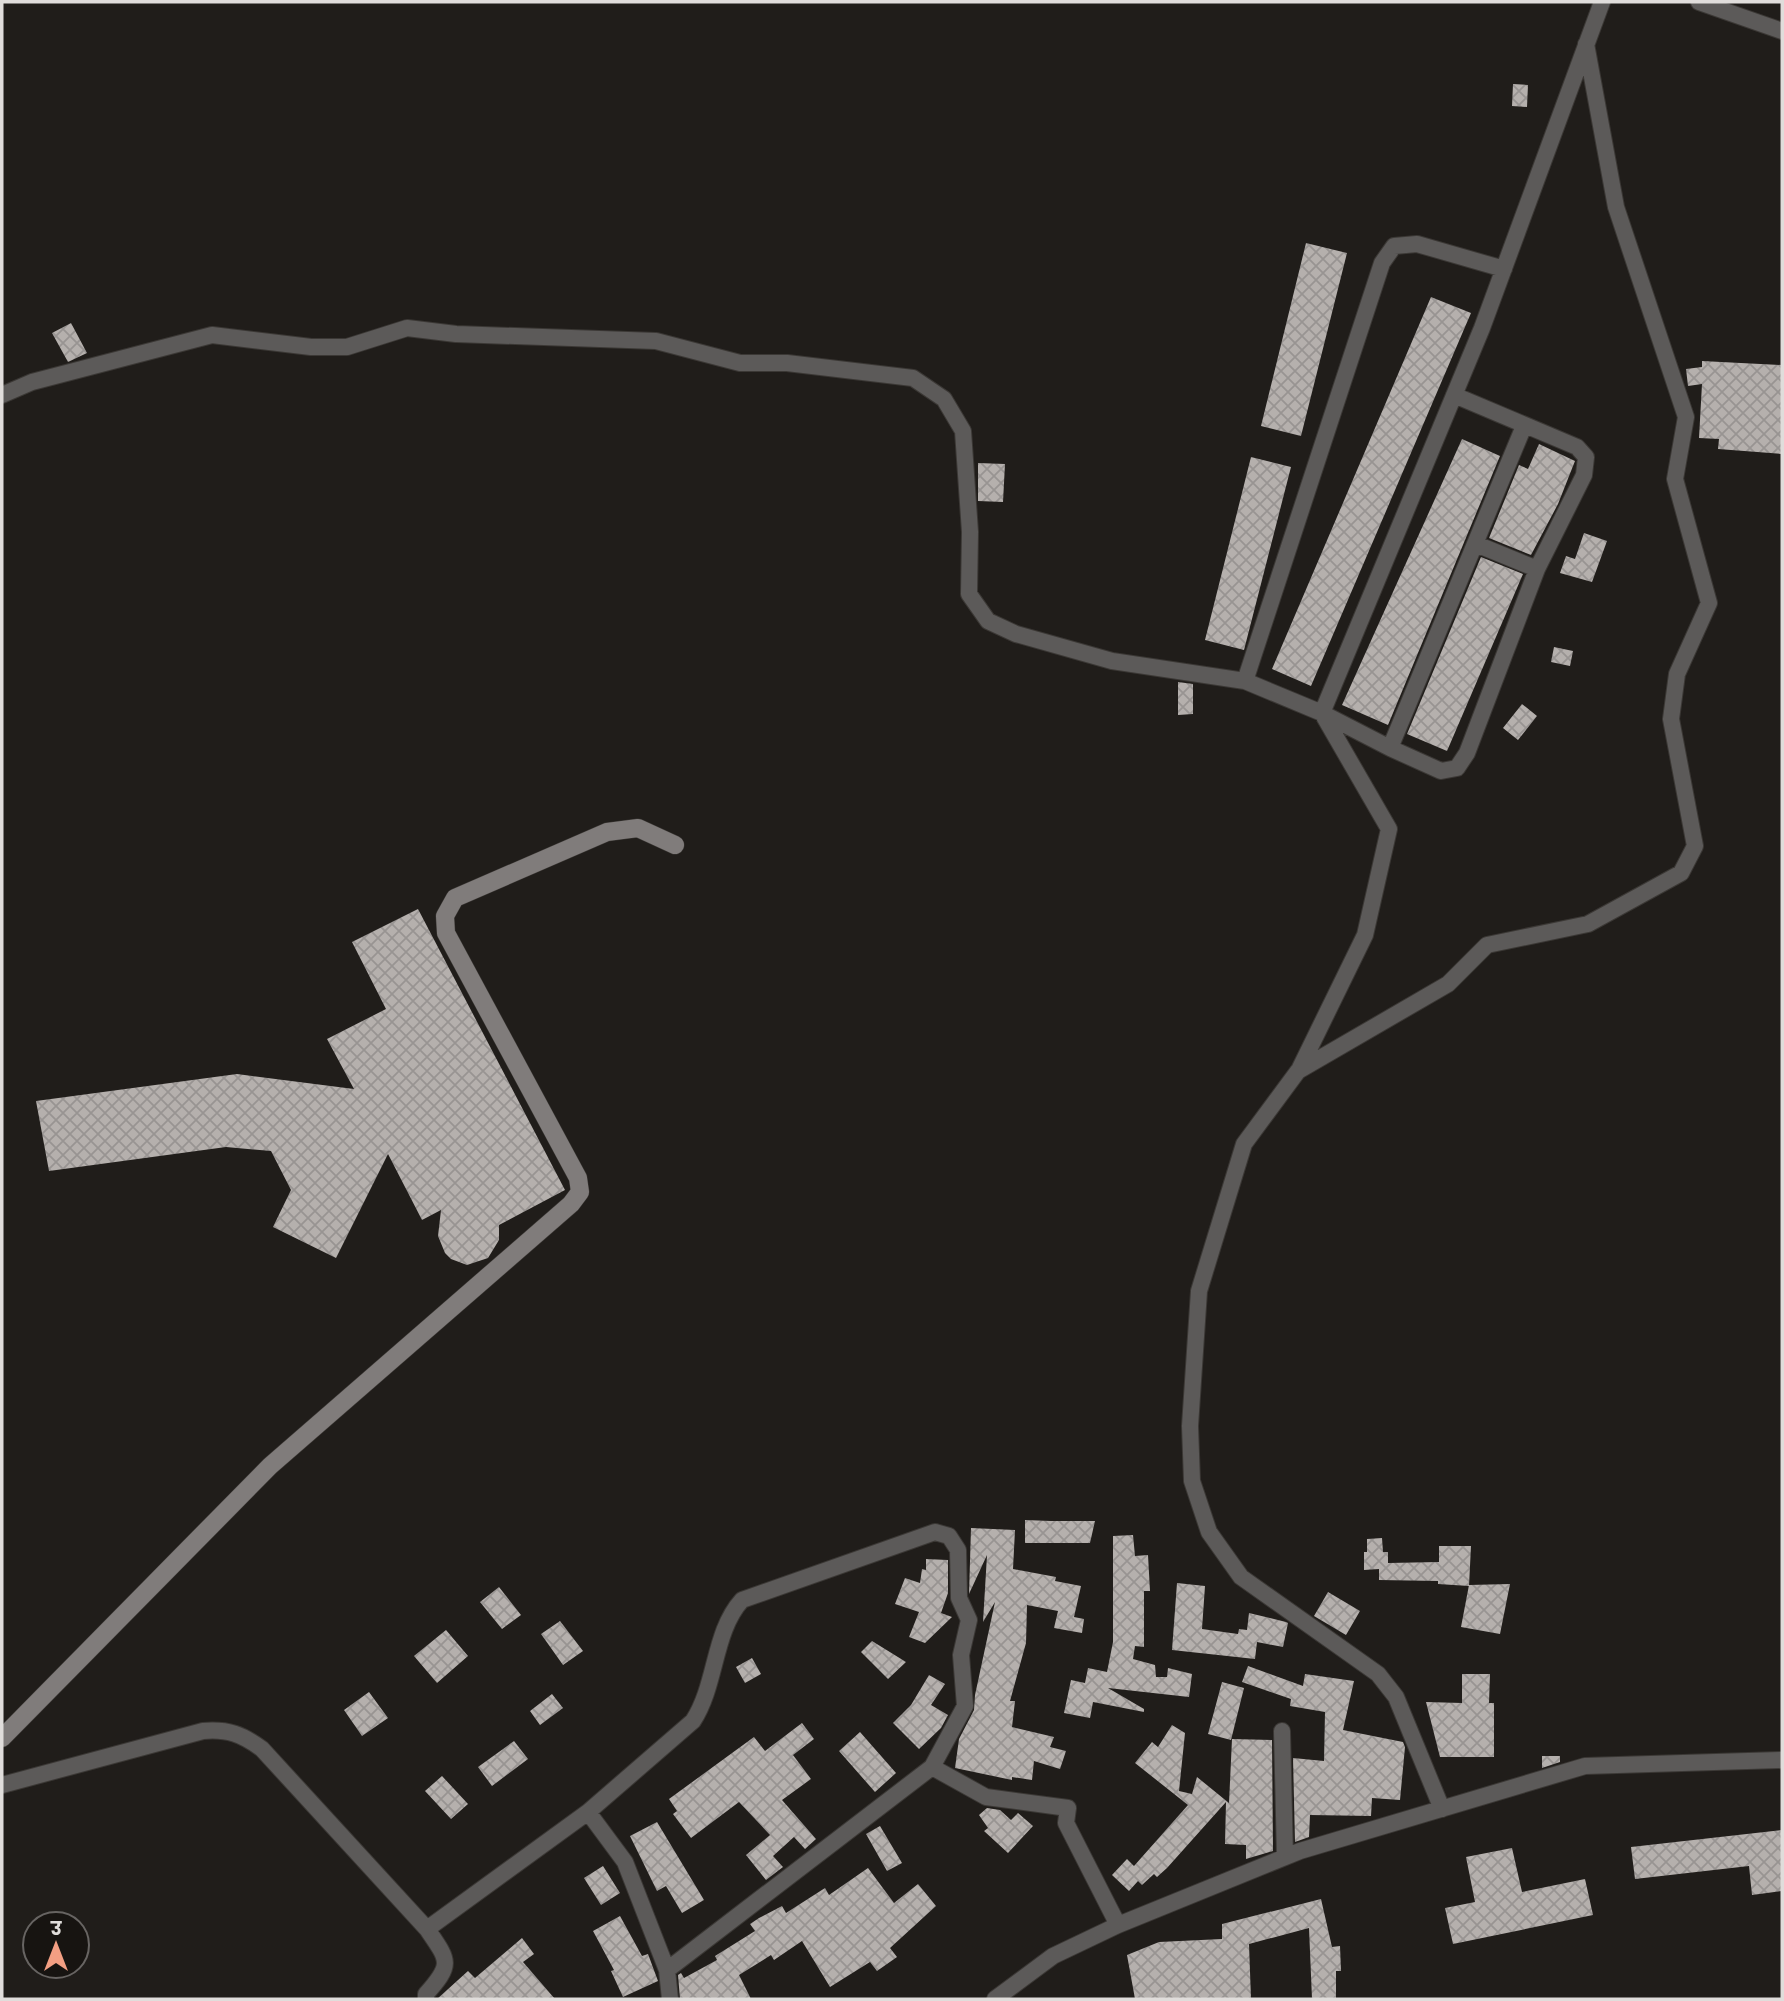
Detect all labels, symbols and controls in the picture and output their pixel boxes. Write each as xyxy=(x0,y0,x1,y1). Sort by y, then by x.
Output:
north arrow xyxy=(21,1910,91,1980)
text: उ xyxy=(50,1915,63,1942)

